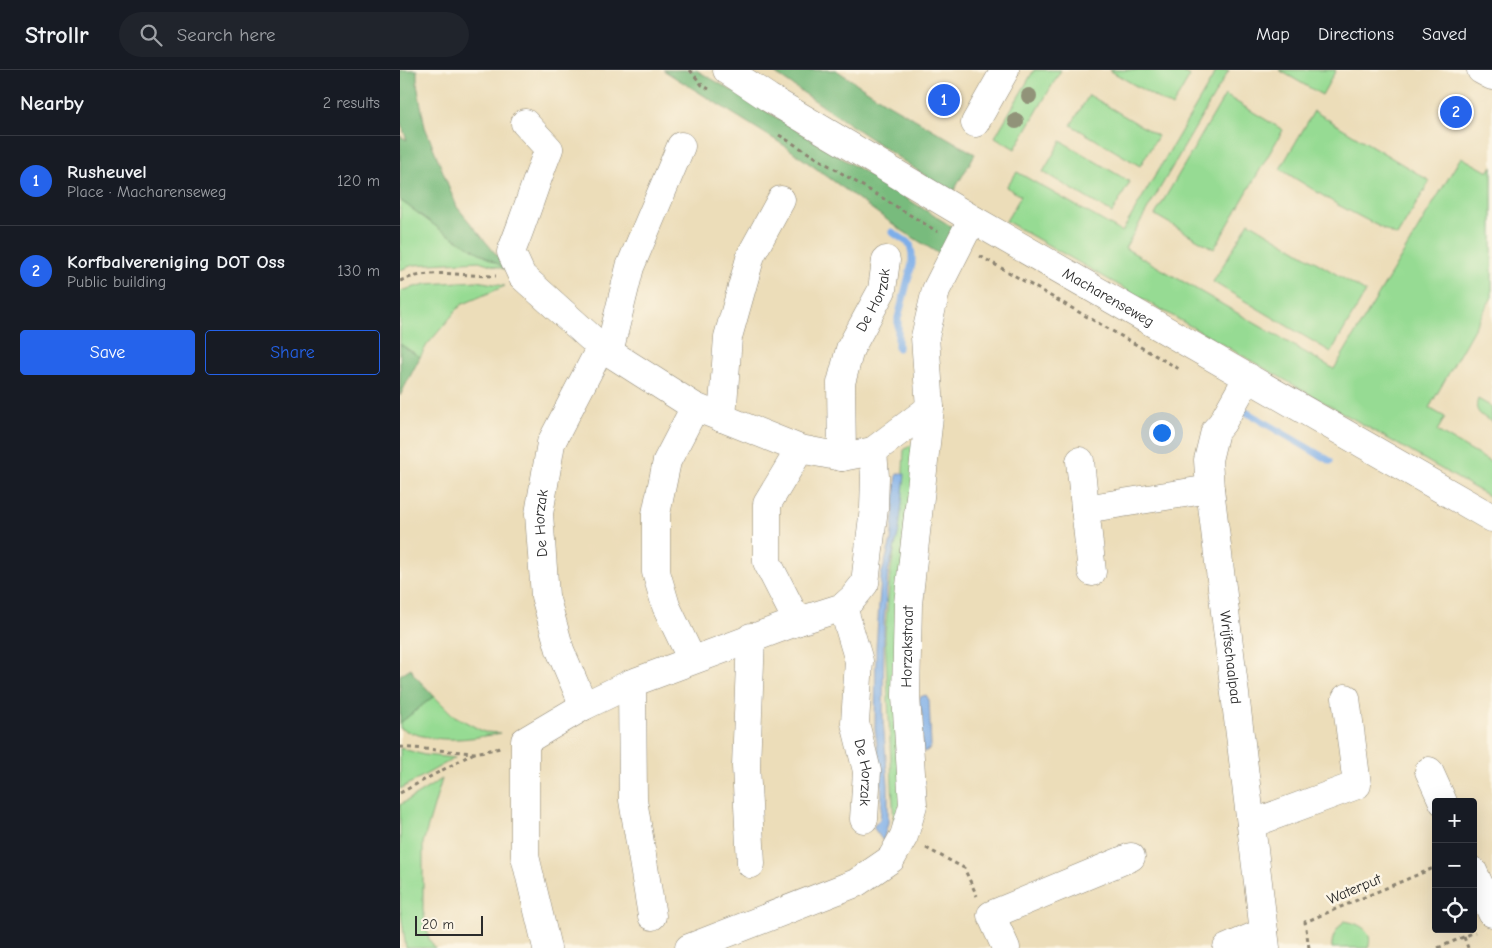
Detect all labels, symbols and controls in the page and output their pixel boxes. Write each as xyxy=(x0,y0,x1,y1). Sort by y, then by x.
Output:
search box xyxy=(119,12,469,57)
text: Strollr xyxy=(25,21,89,49)
icon: search xyxy=(137,21,165,49)
text: Search here xyxy=(177,24,276,46)
text: Map xyxy=(1256,24,1290,45)
text: Directions xyxy=(1318,24,1394,45)
text: Saved xyxy=(1422,24,1467,45)
pin: 1 xyxy=(928,81,960,119)
text: Nearby xyxy=(20,91,84,115)
pin: 2 xyxy=(1440,93,1472,131)
text: 2 results xyxy=(323,94,380,112)
text: Rusheuvel xyxy=(67,161,147,183)
text: 1 xyxy=(33,172,39,190)
text: 120 m xyxy=(337,172,380,190)
text: Place · Macharenseweg xyxy=(67,183,226,201)
text: Korfbalvereniging DOT Oss xyxy=(67,251,285,273)
text: 2 xyxy=(32,262,40,280)
text: 130 m xyxy=(337,262,380,280)
street label: Macharenseweg xyxy=(1059,264,1157,331)
street label: De Horzak xyxy=(852,267,894,335)
text: Public building xyxy=(67,273,166,291)
button: Save xyxy=(20,330,195,375)
button: Share xyxy=(205,330,380,375)
your location xyxy=(1149,420,1175,446)
street label: De Horzak xyxy=(530,487,552,558)
street label: Horzakstraat xyxy=(897,605,917,688)
street label: Wrijfschaalpad xyxy=(1216,610,1245,705)
street label: De Horzak xyxy=(850,737,876,807)
map controls xyxy=(1432,798,1477,933)
button: + xyxy=(1432,798,1477,843)
button: − xyxy=(1432,843,1477,888)
street label: Waterput xyxy=(1324,869,1384,908)
button: locate xyxy=(1432,888,1477,933)
scale bar xyxy=(415,913,482,936)
text: 20 m xyxy=(422,916,454,933)

